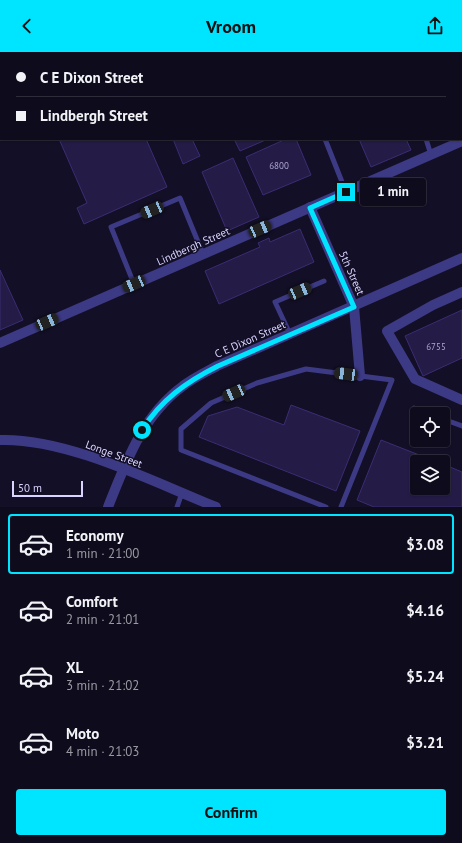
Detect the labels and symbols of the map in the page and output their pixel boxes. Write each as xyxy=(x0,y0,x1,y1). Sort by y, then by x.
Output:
house number: 6800 xyxy=(269,160,289,171)
callout: 1 min xyxy=(360,178,426,206)
route end xyxy=(337,183,355,201)
car xyxy=(139,200,165,220)
car xyxy=(247,219,273,239)
street label: Lindbergh Street xyxy=(154,223,232,268)
street label: 5th Street xyxy=(336,249,368,297)
car xyxy=(121,274,147,294)
car xyxy=(287,281,313,301)
car xyxy=(34,312,60,332)
street label: C E Dixon Street xyxy=(212,317,288,361)
house number: 6755 xyxy=(426,341,446,352)
car xyxy=(333,367,359,381)
car xyxy=(221,383,247,403)
route start xyxy=(133,421,151,439)
street label: Longe Street xyxy=(84,437,145,471)
scale bar xyxy=(12,479,83,498)

